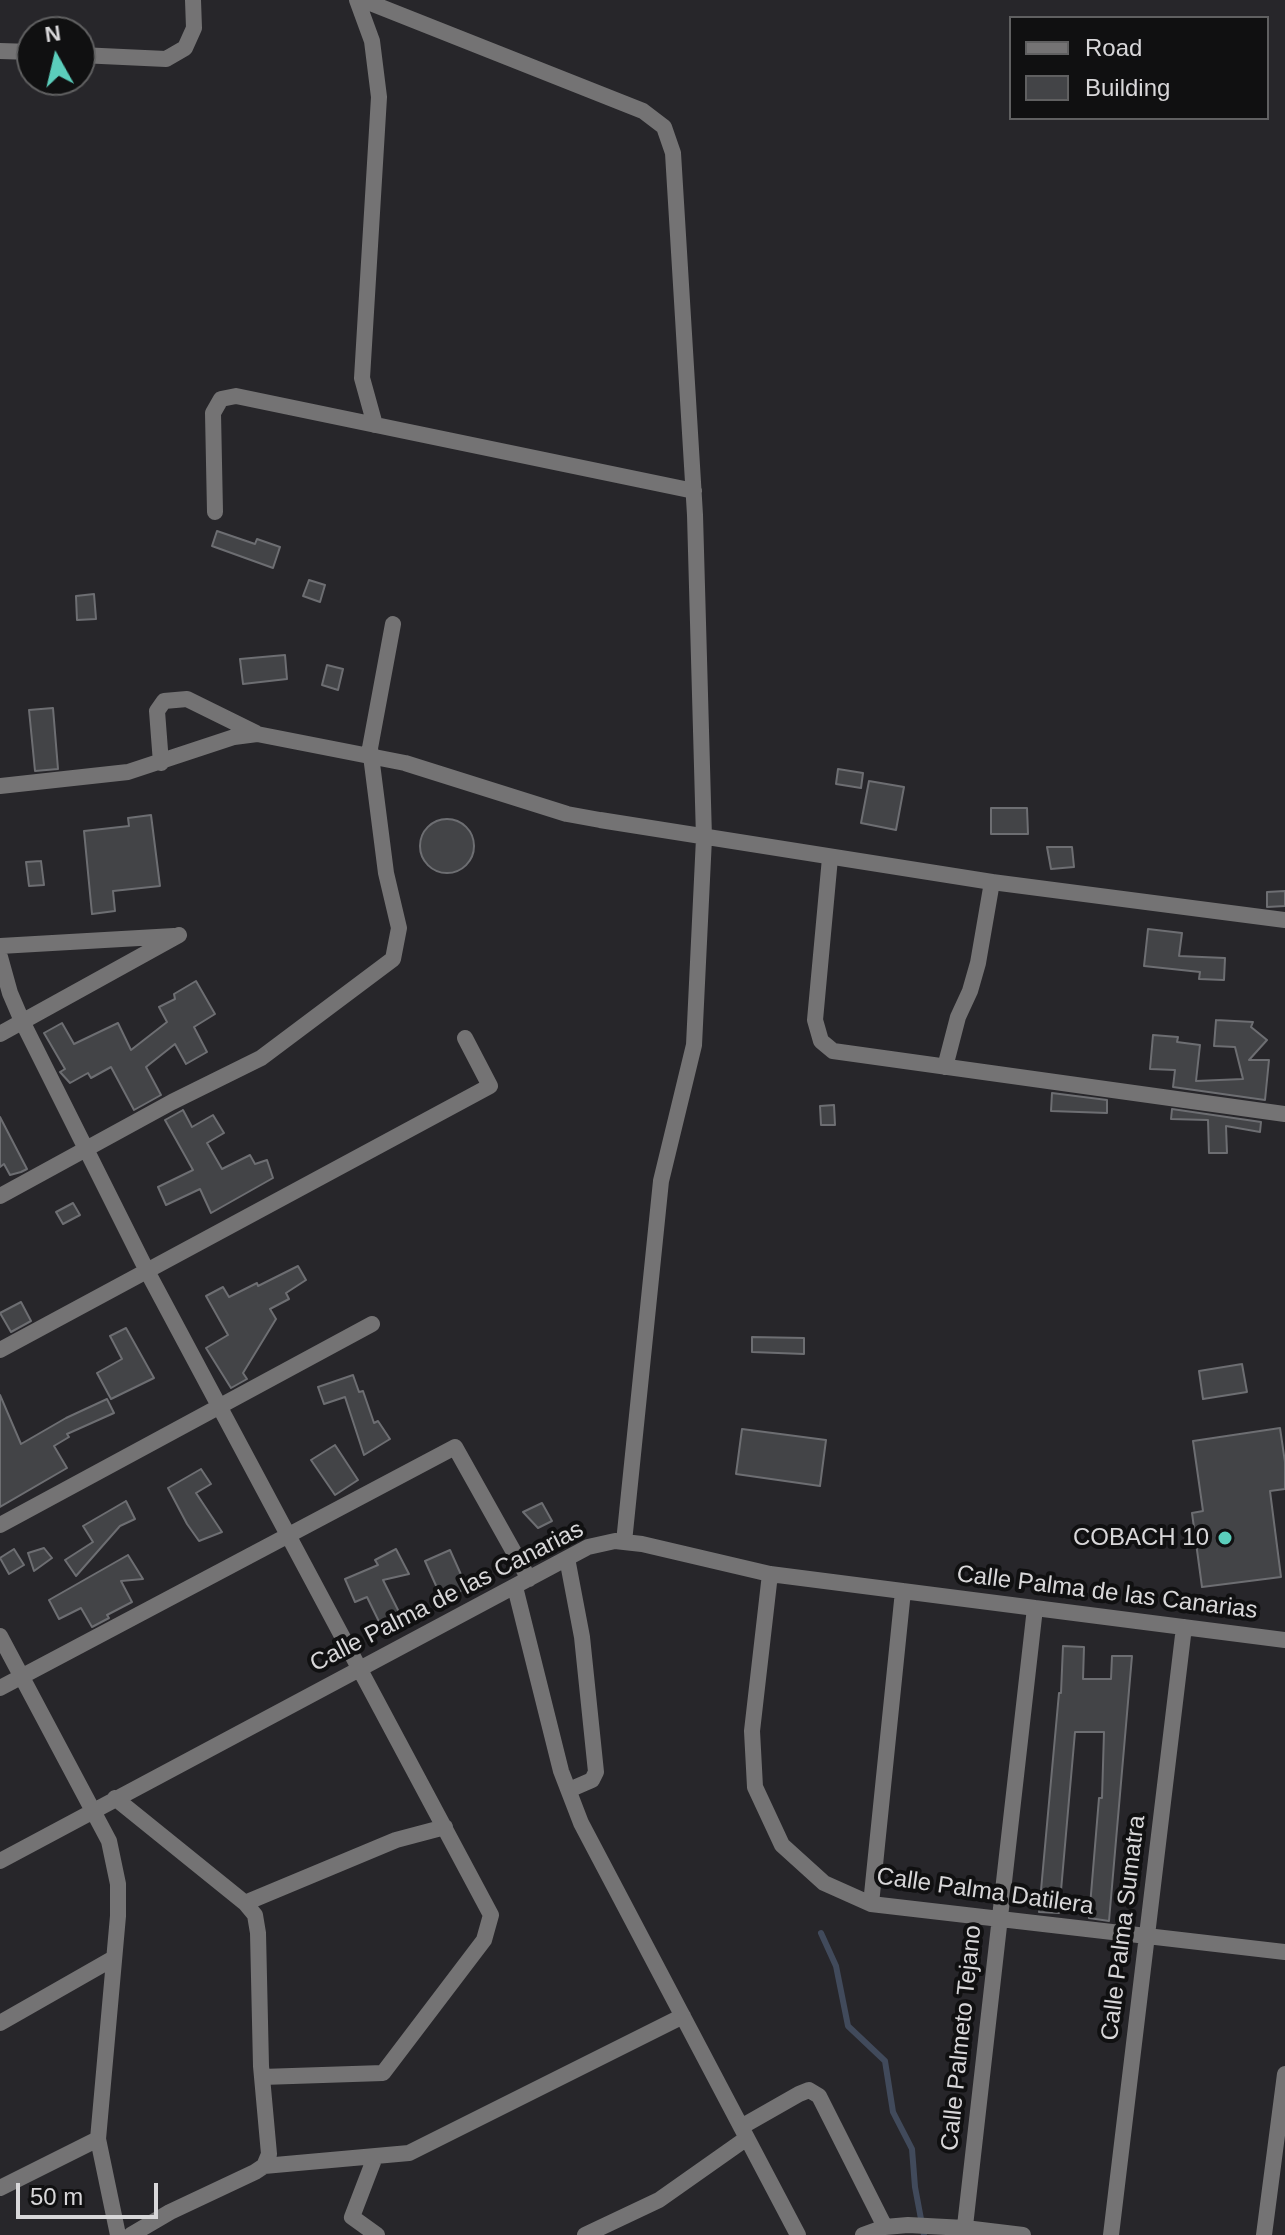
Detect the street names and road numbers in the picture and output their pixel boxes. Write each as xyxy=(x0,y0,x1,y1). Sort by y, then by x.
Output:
street label: Calle Palma de las Canarias xyxy=(306,1515,588,1679)
street label: Calle Palma de las Canarias xyxy=(955,1560,1259,1626)
street label: Calle Palma Sumatra xyxy=(1096,1814,1152,2042)
street label: Calle Palma Datilera xyxy=(875,1863,1095,1921)
street label: Calle Palmeto Tejano xyxy=(936,1924,988,2152)

